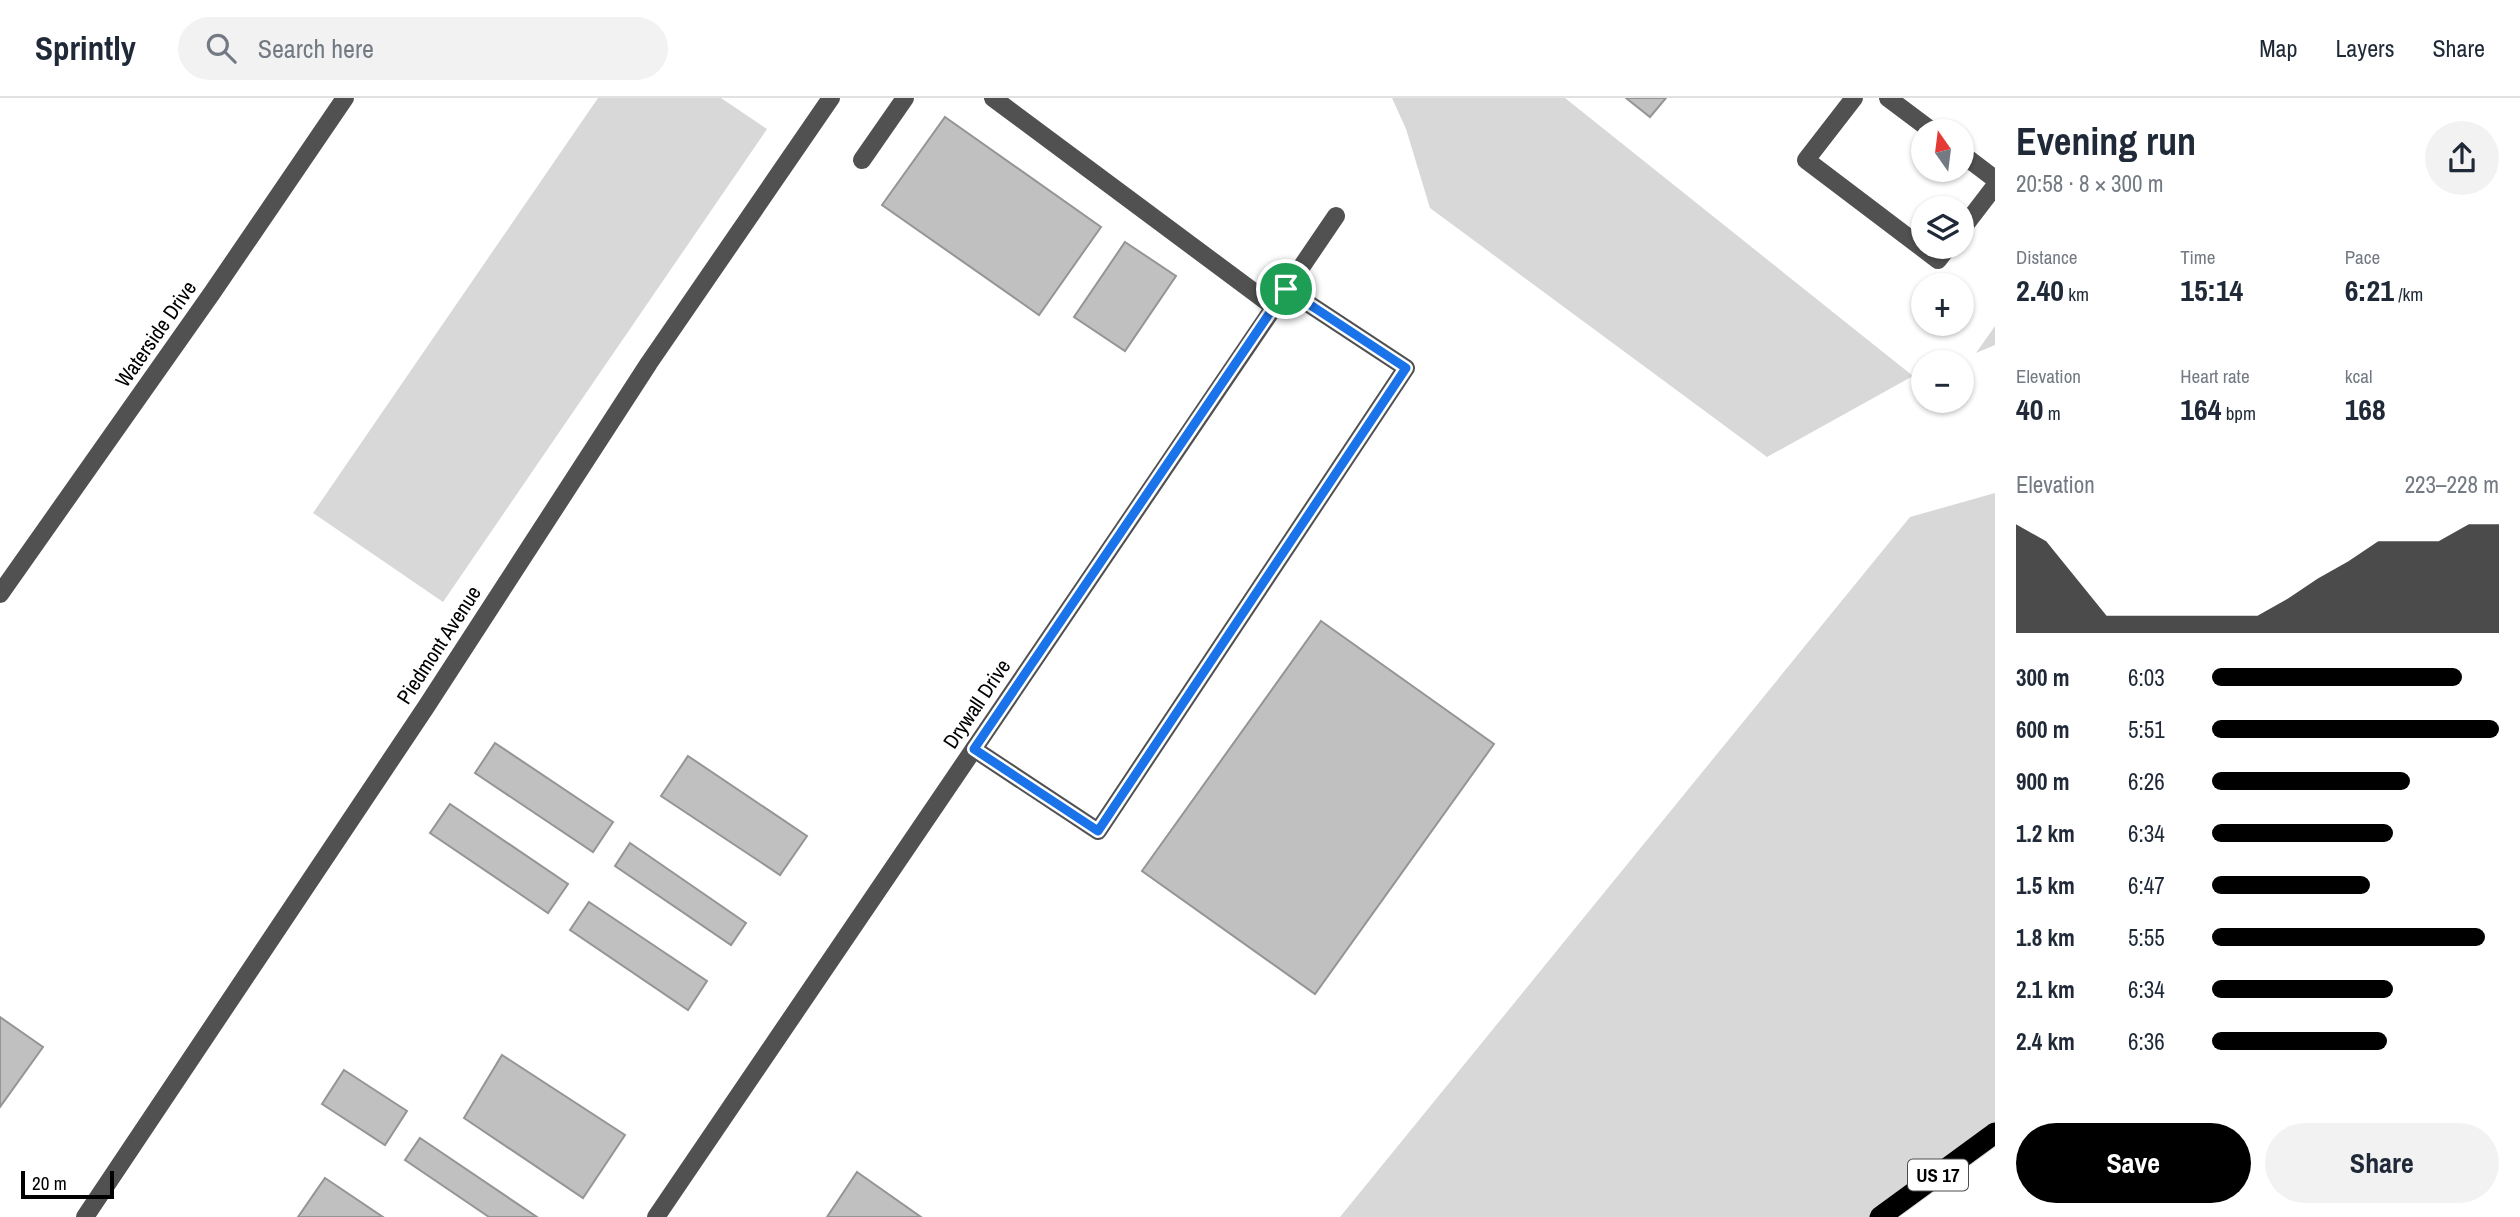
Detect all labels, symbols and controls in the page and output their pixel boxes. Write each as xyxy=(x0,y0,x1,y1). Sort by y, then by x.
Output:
search box xyxy=(178,17,668,80)
text: Sprintly xyxy=(35,26,136,70)
icon: search xyxy=(202,29,240,67)
text: Search here xyxy=(258,31,374,66)
text: Map xyxy=(2259,32,2297,64)
text: Layers xyxy=(2335,32,2394,64)
text: Share xyxy=(2432,32,2485,64)
text: Evening run xyxy=(2016,116,2196,167)
north arrow xyxy=(1911,119,1974,182)
map controls xyxy=(1911,119,1974,413)
button: share xyxy=(2425,121,2499,195)
text: 20:58 · 8 × 300 m xyxy=(2016,168,2163,199)
button: layers xyxy=(1911,196,1974,259)
text: Distance xyxy=(2016,244,2077,270)
text: Time xyxy=(2180,244,2215,270)
text: Pace xyxy=(2345,244,2380,270)
pin xyxy=(1256,259,1316,319)
icon: arrive xyxy=(1267,270,1305,308)
text: 2.40 xyxy=(2016,270,2064,310)
text: 15:14 xyxy=(2180,270,2243,310)
text: 6:21 xyxy=(2345,270,2394,310)
button: + xyxy=(1911,273,1974,336)
street label: Waterside Drive xyxy=(108,275,203,393)
text: km xyxy=(2064,281,2089,307)
text: /km xyxy=(2394,281,2423,307)
button: − xyxy=(1911,350,1974,413)
text: Elevation xyxy=(2016,363,2081,389)
text: Heart rate xyxy=(2180,363,2250,389)
text: kcal xyxy=(2345,363,2372,389)
text: 40 xyxy=(2016,389,2043,429)
text: 164 xyxy=(2180,389,2221,429)
text: 168 xyxy=(2345,389,2386,429)
text: m xyxy=(2043,400,2061,426)
text: bpm xyxy=(2221,400,2256,426)
text: Elevation xyxy=(2016,469,2095,500)
text: 223–228 m xyxy=(2405,469,2499,500)
street label: Piedmont Avenue xyxy=(389,580,488,710)
street label: Drywall Drive xyxy=(936,653,1017,754)
text: 300 m xyxy=(2016,662,2069,693)
text: 6:03 xyxy=(2128,662,2165,693)
text: 600 m xyxy=(2016,714,2069,745)
text: 5:51 xyxy=(2128,714,2165,745)
text: 900 m xyxy=(2016,766,2069,797)
text: 6:26 xyxy=(2128,766,2165,797)
text: 1.2 km xyxy=(2016,818,2075,849)
text: 6:34 xyxy=(2128,818,2165,849)
text: 1.5 km xyxy=(2016,870,2075,901)
text: 6:47 xyxy=(2128,870,2165,901)
text: 1.8 km xyxy=(2016,922,2075,953)
text: 5:55 xyxy=(2128,922,2165,953)
text: 2.1 km xyxy=(2016,974,2075,1005)
text: 6:34 xyxy=(2128,974,2165,1005)
text: 2.4 km xyxy=(2016,1026,2075,1057)
text: 6:36 xyxy=(2128,1026,2165,1057)
button: Save xyxy=(2016,1123,2251,1203)
button: Share xyxy=(2265,1123,2499,1203)
road number: US 17 xyxy=(1908,1160,1968,1190)
scale bar xyxy=(21,1168,114,1200)
text: 20 m xyxy=(32,1170,67,1196)

